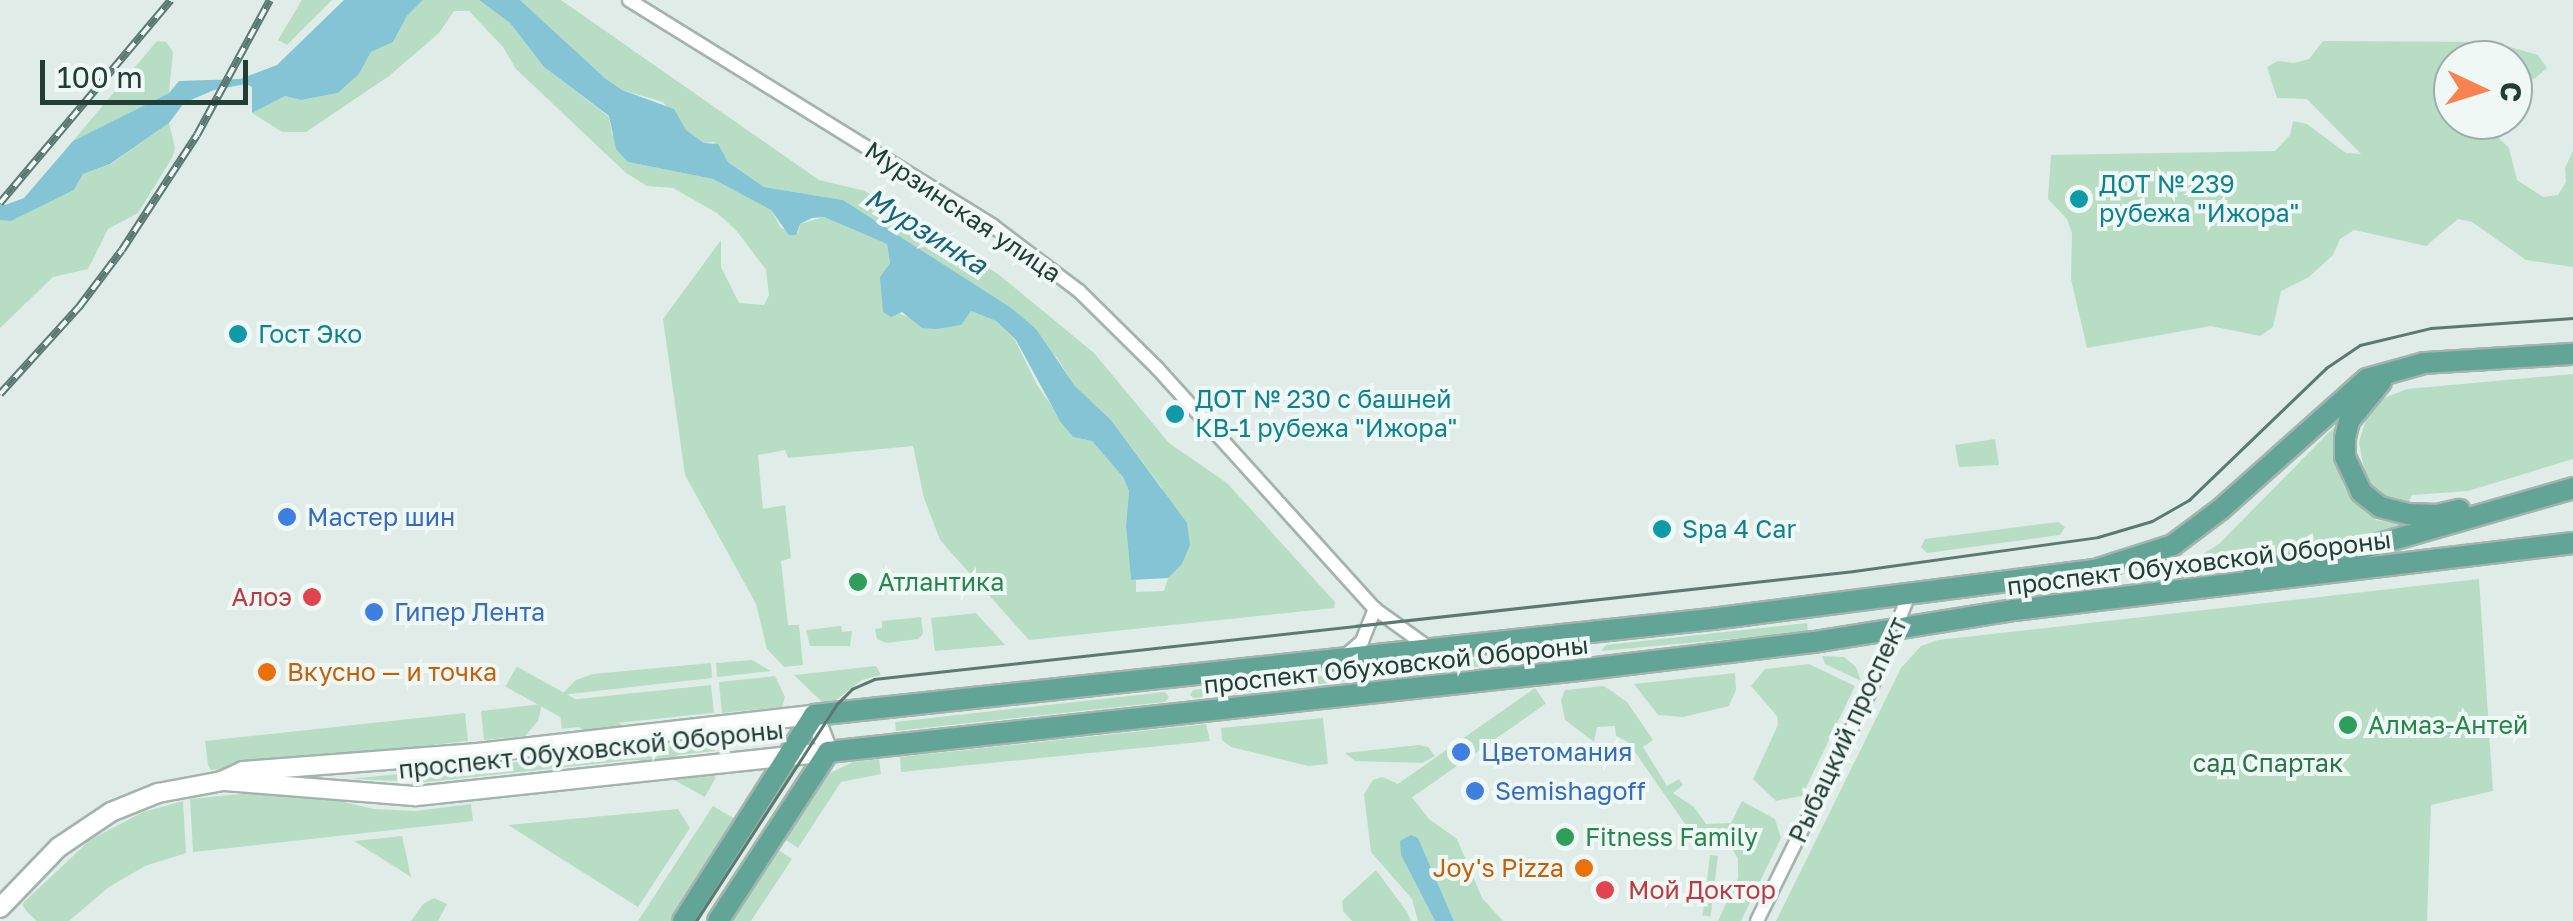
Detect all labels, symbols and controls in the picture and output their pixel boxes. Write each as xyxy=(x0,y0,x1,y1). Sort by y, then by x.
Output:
scale bar xyxy=(45,40,252,102)
north arrow xyxy=(2433,40,2533,140)
text: 100 m xyxy=(57,59,143,95)
text: С xyxy=(2494,81,2529,103)
street label: Мурзинская улица xyxy=(859,135,1067,289)
place label: ДОТ № 239 рубежа "Ижора" xyxy=(2099,170,2299,229)
water label: Мурзинка xyxy=(859,180,993,282)
marker: ДОТ № 239 рубежа "Ижора" xyxy=(2068,188,2090,210)
place label: Гост Эко xyxy=(258,319,362,349)
marker: Гост Эко xyxy=(227,323,249,345)
place label: ДОТ № 230 с башней КВ-1 рубежа "Ижора" xyxy=(1195,385,1457,444)
marker: ДОТ № 230 с башней КВ-1 рубежа "Ижора" xyxy=(1164,403,1186,425)
place label: Мастер шин xyxy=(307,502,455,532)
marker: Мастер шин xyxy=(276,506,298,528)
place label: Spa 4 Car xyxy=(1682,514,1796,544)
marker: Spa 4 Car xyxy=(1651,518,1673,540)
street label: проспект Обуховской Обороны xyxy=(2005,525,2393,601)
place label: Атлантика xyxy=(878,567,1004,597)
marker: Атлантика xyxy=(847,571,869,593)
place label: Алоэ xyxy=(232,582,292,612)
marker: Алоэ xyxy=(301,586,323,608)
place label: Гипер Лента xyxy=(394,597,545,627)
marker: Гипер Лента xyxy=(363,601,385,623)
street label: Рыбацкий проспект xyxy=(1783,612,1913,848)
street label: проспект Обуховской Обороны xyxy=(1202,630,1590,700)
place label: Вкусно — и точка xyxy=(287,657,497,687)
marker: Вкусно — и точка xyxy=(256,661,278,683)
place label: Алмаз-Антей xyxy=(2368,710,2528,740)
marker: Алмаз-Антей xyxy=(2337,714,2359,736)
street label: проспект Обуховской Обороны xyxy=(397,715,785,785)
place label: Цветомания xyxy=(1481,737,1632,767)
marker: Цветомания xyxy=(1450,741,1472,763)
park label: сад Спартак xyxy=(2193,748,2343,778)
place label: Semishagoff xyxy=(1495,776,1646,806)
marker: Semishagoff xyxy=(1464,780,1486,802)
place label: Fitness Family xyxy=(1585,822,1758,852)
marker: Fitness Family xyxy=(1554,826,1576,848)
place label: Joy's Pizza xyxy=(1433,853,1564,883)
marker: Joy's Pizza xyxy=(1573,857,1595,879)
place label: Мой Доктор xyxy=(1628,875,1776,905)
marker: Мой Доктор xyxy=(1592,877,1618,903)

